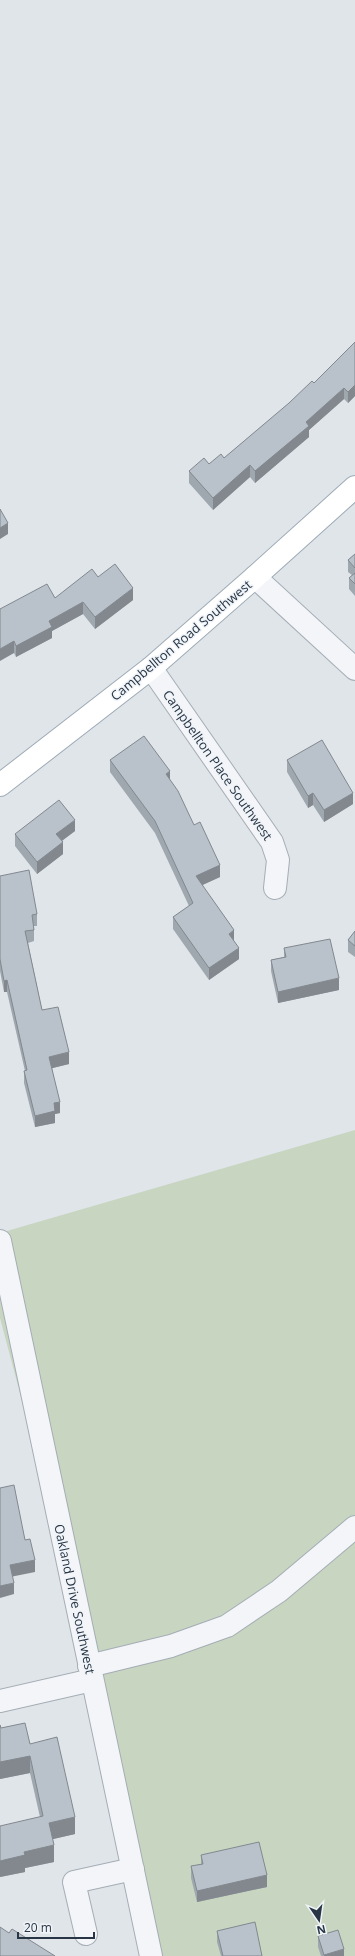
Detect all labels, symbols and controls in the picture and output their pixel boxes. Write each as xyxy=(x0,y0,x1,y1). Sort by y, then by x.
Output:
street label: Campbellton Road Southwest xyxy=(107,575,256,704)
street label: Campbellton Place Southwest xyxy=(159,686,277,844)
street label: Oakland Drive Southwest xyxy=(50,1522,100,1676)
north arrow xyxy=(299,1900,339,1940)
scale bar xyxy=(18,1914,94,1940)
text: 20 m xyxy=(24,1919,52,1936)
text: N xyxy=(315,1922,327,1939)

